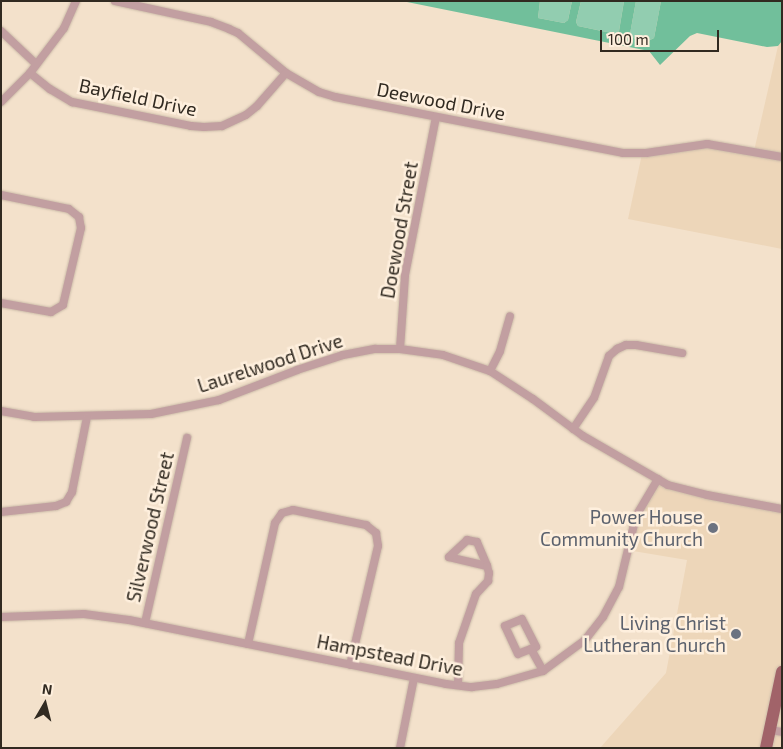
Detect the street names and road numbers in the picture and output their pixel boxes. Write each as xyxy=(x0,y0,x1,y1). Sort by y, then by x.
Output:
street label: Bayfield Drive xyxy=(77,73,199,121)
street label: Deewood Drive xyxy=(375,77,507,125)
street label: Doewood Street xyxy=(376,160,422,300)
street label: Laurelwood Drive xyxy=(194,329,346,397)
street label: Silverwood Street xyxy=(122,450,178,604)
street label: Hampstead Drive xyxy=(315,630,465,680)

